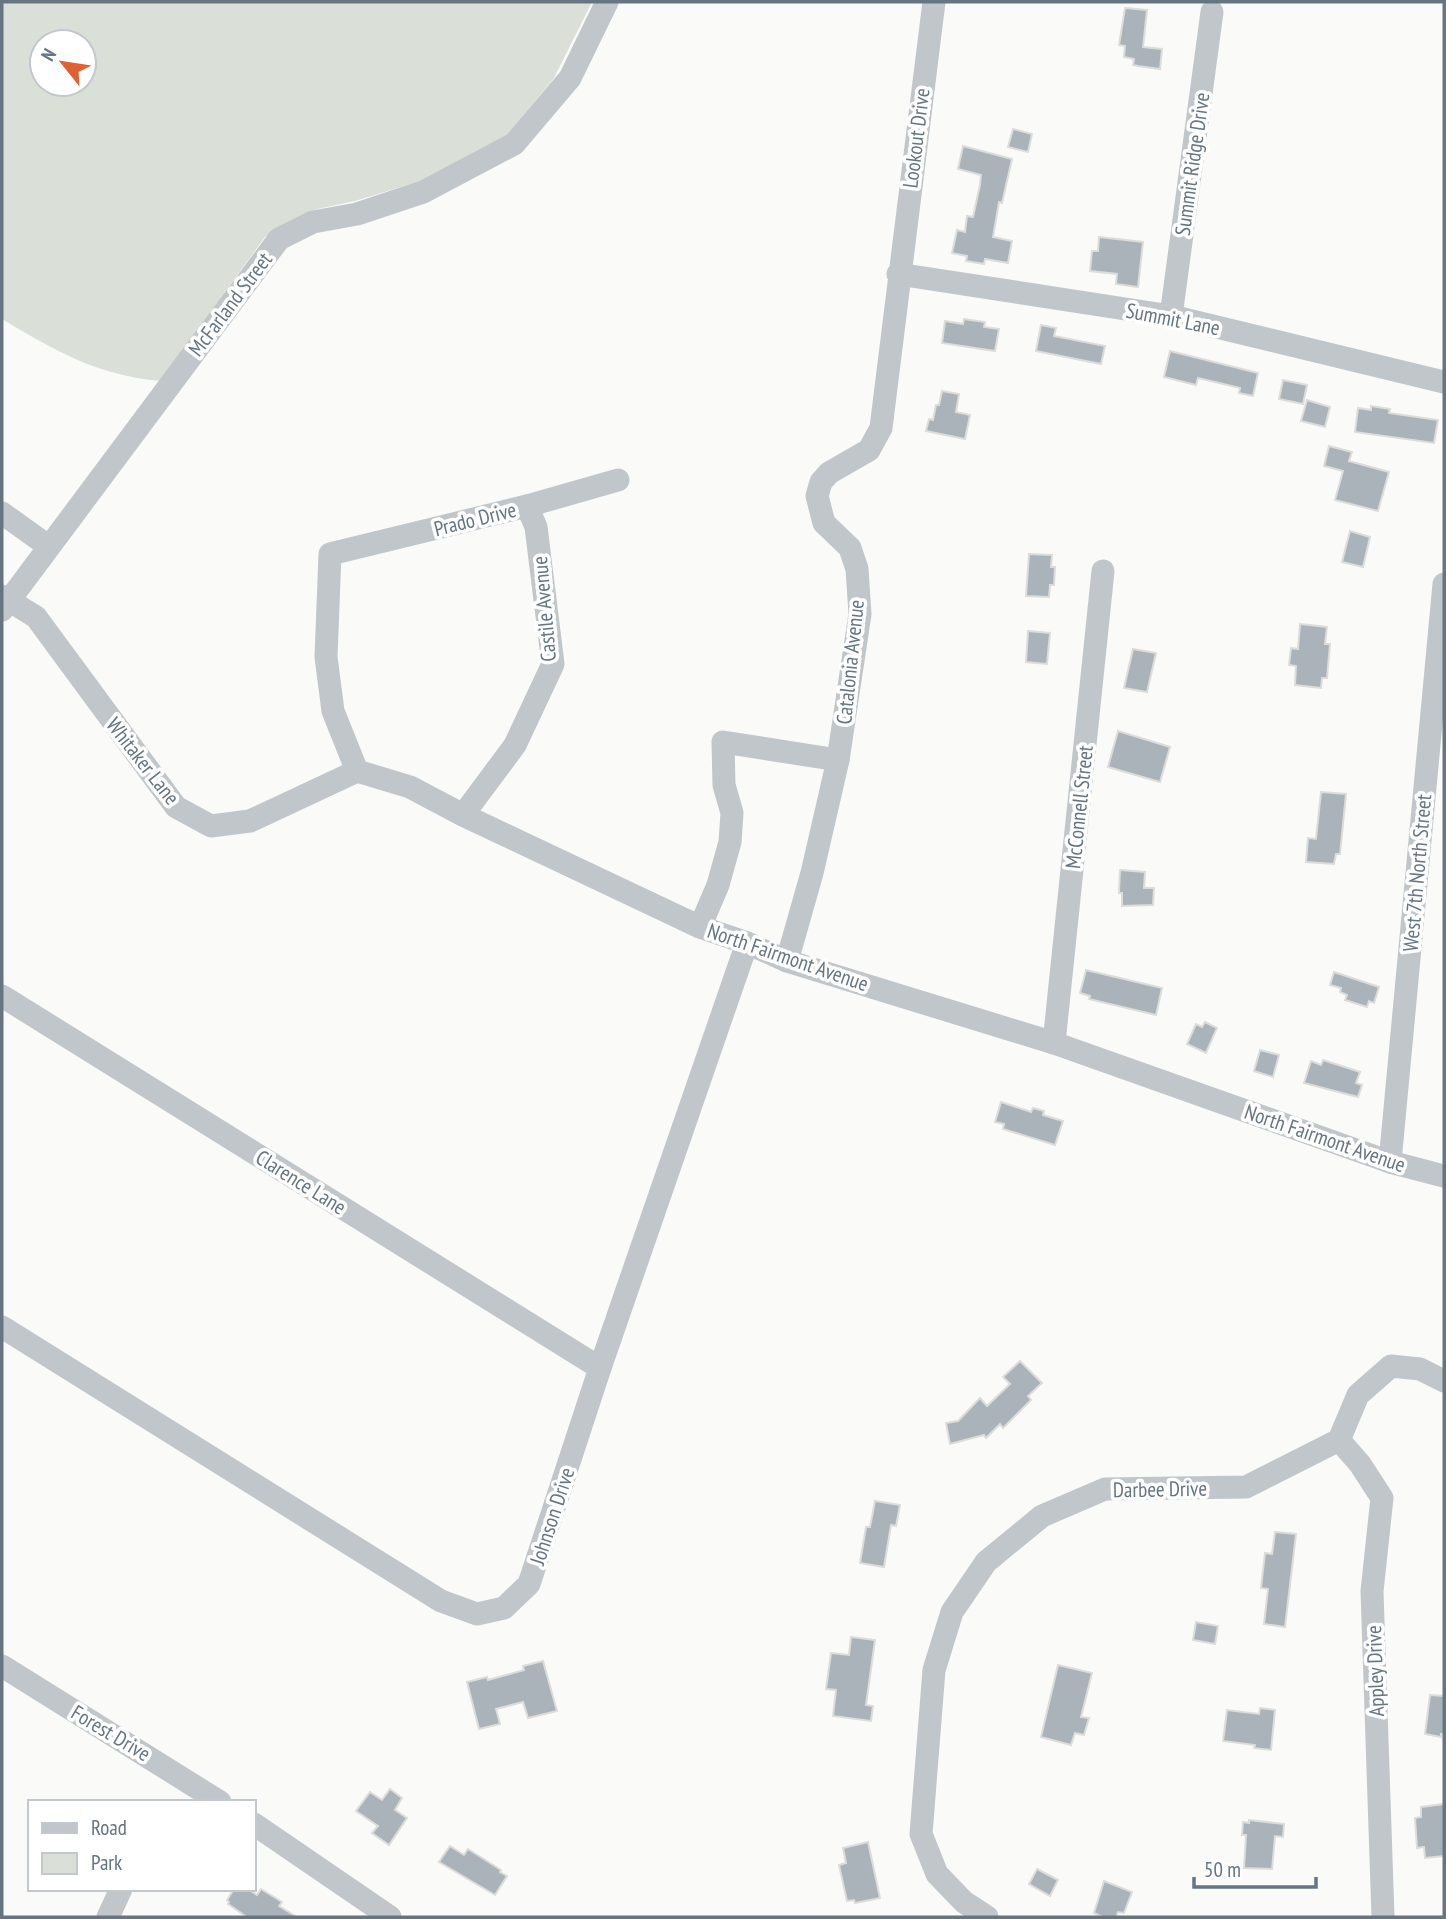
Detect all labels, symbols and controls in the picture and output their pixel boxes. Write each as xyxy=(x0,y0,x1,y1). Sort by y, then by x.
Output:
north arrow xyxy=(28,28,98,98)
text: N xyxy=(35,44,61,65)
street label: Lookout Drive xyxy=(896,87,936,189)
street label: Summit Ridge Drive xyxy=(1169,91,1215,237)
street label: McFarland Street xyxy=(182,247,278,361)
street label: Summit Lane xyxy=(1124,297,1222,341)
street label: Prado Drive xyxy=(431,496,519,542)
street label: Castile Avenue xyxy=(526,555,562,663)
street label: Catalonia Avenue xyxy=(830,598,870,726)
street label: Whitaker Lane xyxy=(100,712,186,810)
street label: McConnell Street xyxy=(1059,744,1099,870)
street label: West 7th North Street xyxy=(1397,793,1437,953)
street label: North Fairmont Avenue xyxy=(704,917,872,997)
street label: North Fairmont Avenue xyxy=(1241,1098,1409,1178)
street label: Clarence Lane xyxy=(251,1144,351,1220)
street label: Johnson Drive xyxy=(523,1464,580,1569)
street label: Darbee Drive xyxy=(1113,1475,1207,1503)
street label: Appley Drive xyxy=(1360,1625,1390,1717)
street label: Forest Drive xyxy=(66,1699,156,1767)
legend xyxy=(28,1800,256,1891)
text: Road xyxy=(91,1814,127,1841)
scale bar xyxy=(1194,1846,1316,1890)
text: Park xyxy=(91,1849,122,1876)
text: 50 m xyxy=(1204,1856,1241,1883)

